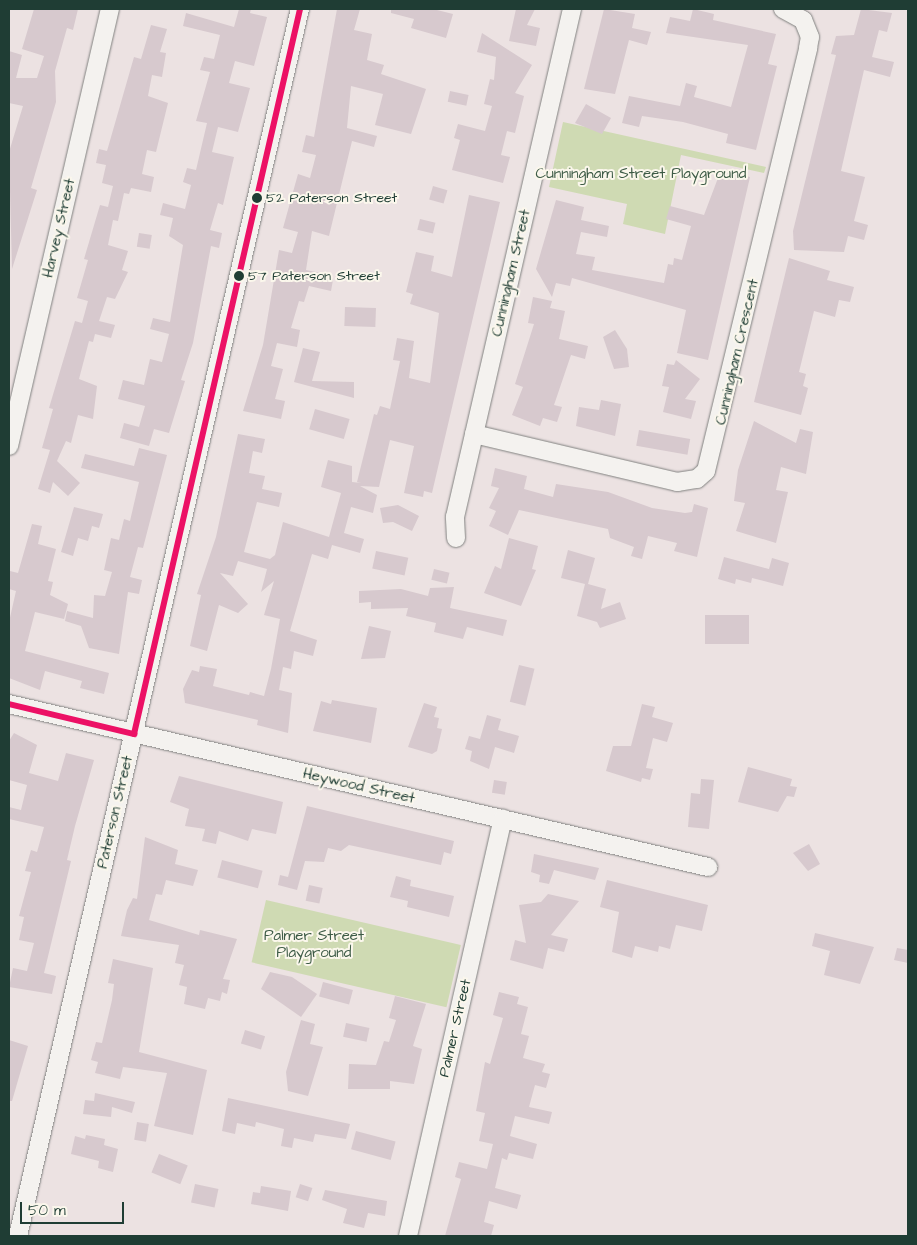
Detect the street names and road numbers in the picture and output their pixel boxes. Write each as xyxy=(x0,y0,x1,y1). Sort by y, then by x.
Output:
street label: Harvey Street xyxy=(39,177,79,279)
street label: Cunningham Street xyxy=(488,208,534,338)
street label: Cunningham Crescent xyxy=(711,277,763,427)
street label: Paterson Street xyxy=(93,754,137,870)
street label: Heywood Street xyxy=(301,764,417,808)
street label: Palmer Street xyxy=(435,977,475,1079)

